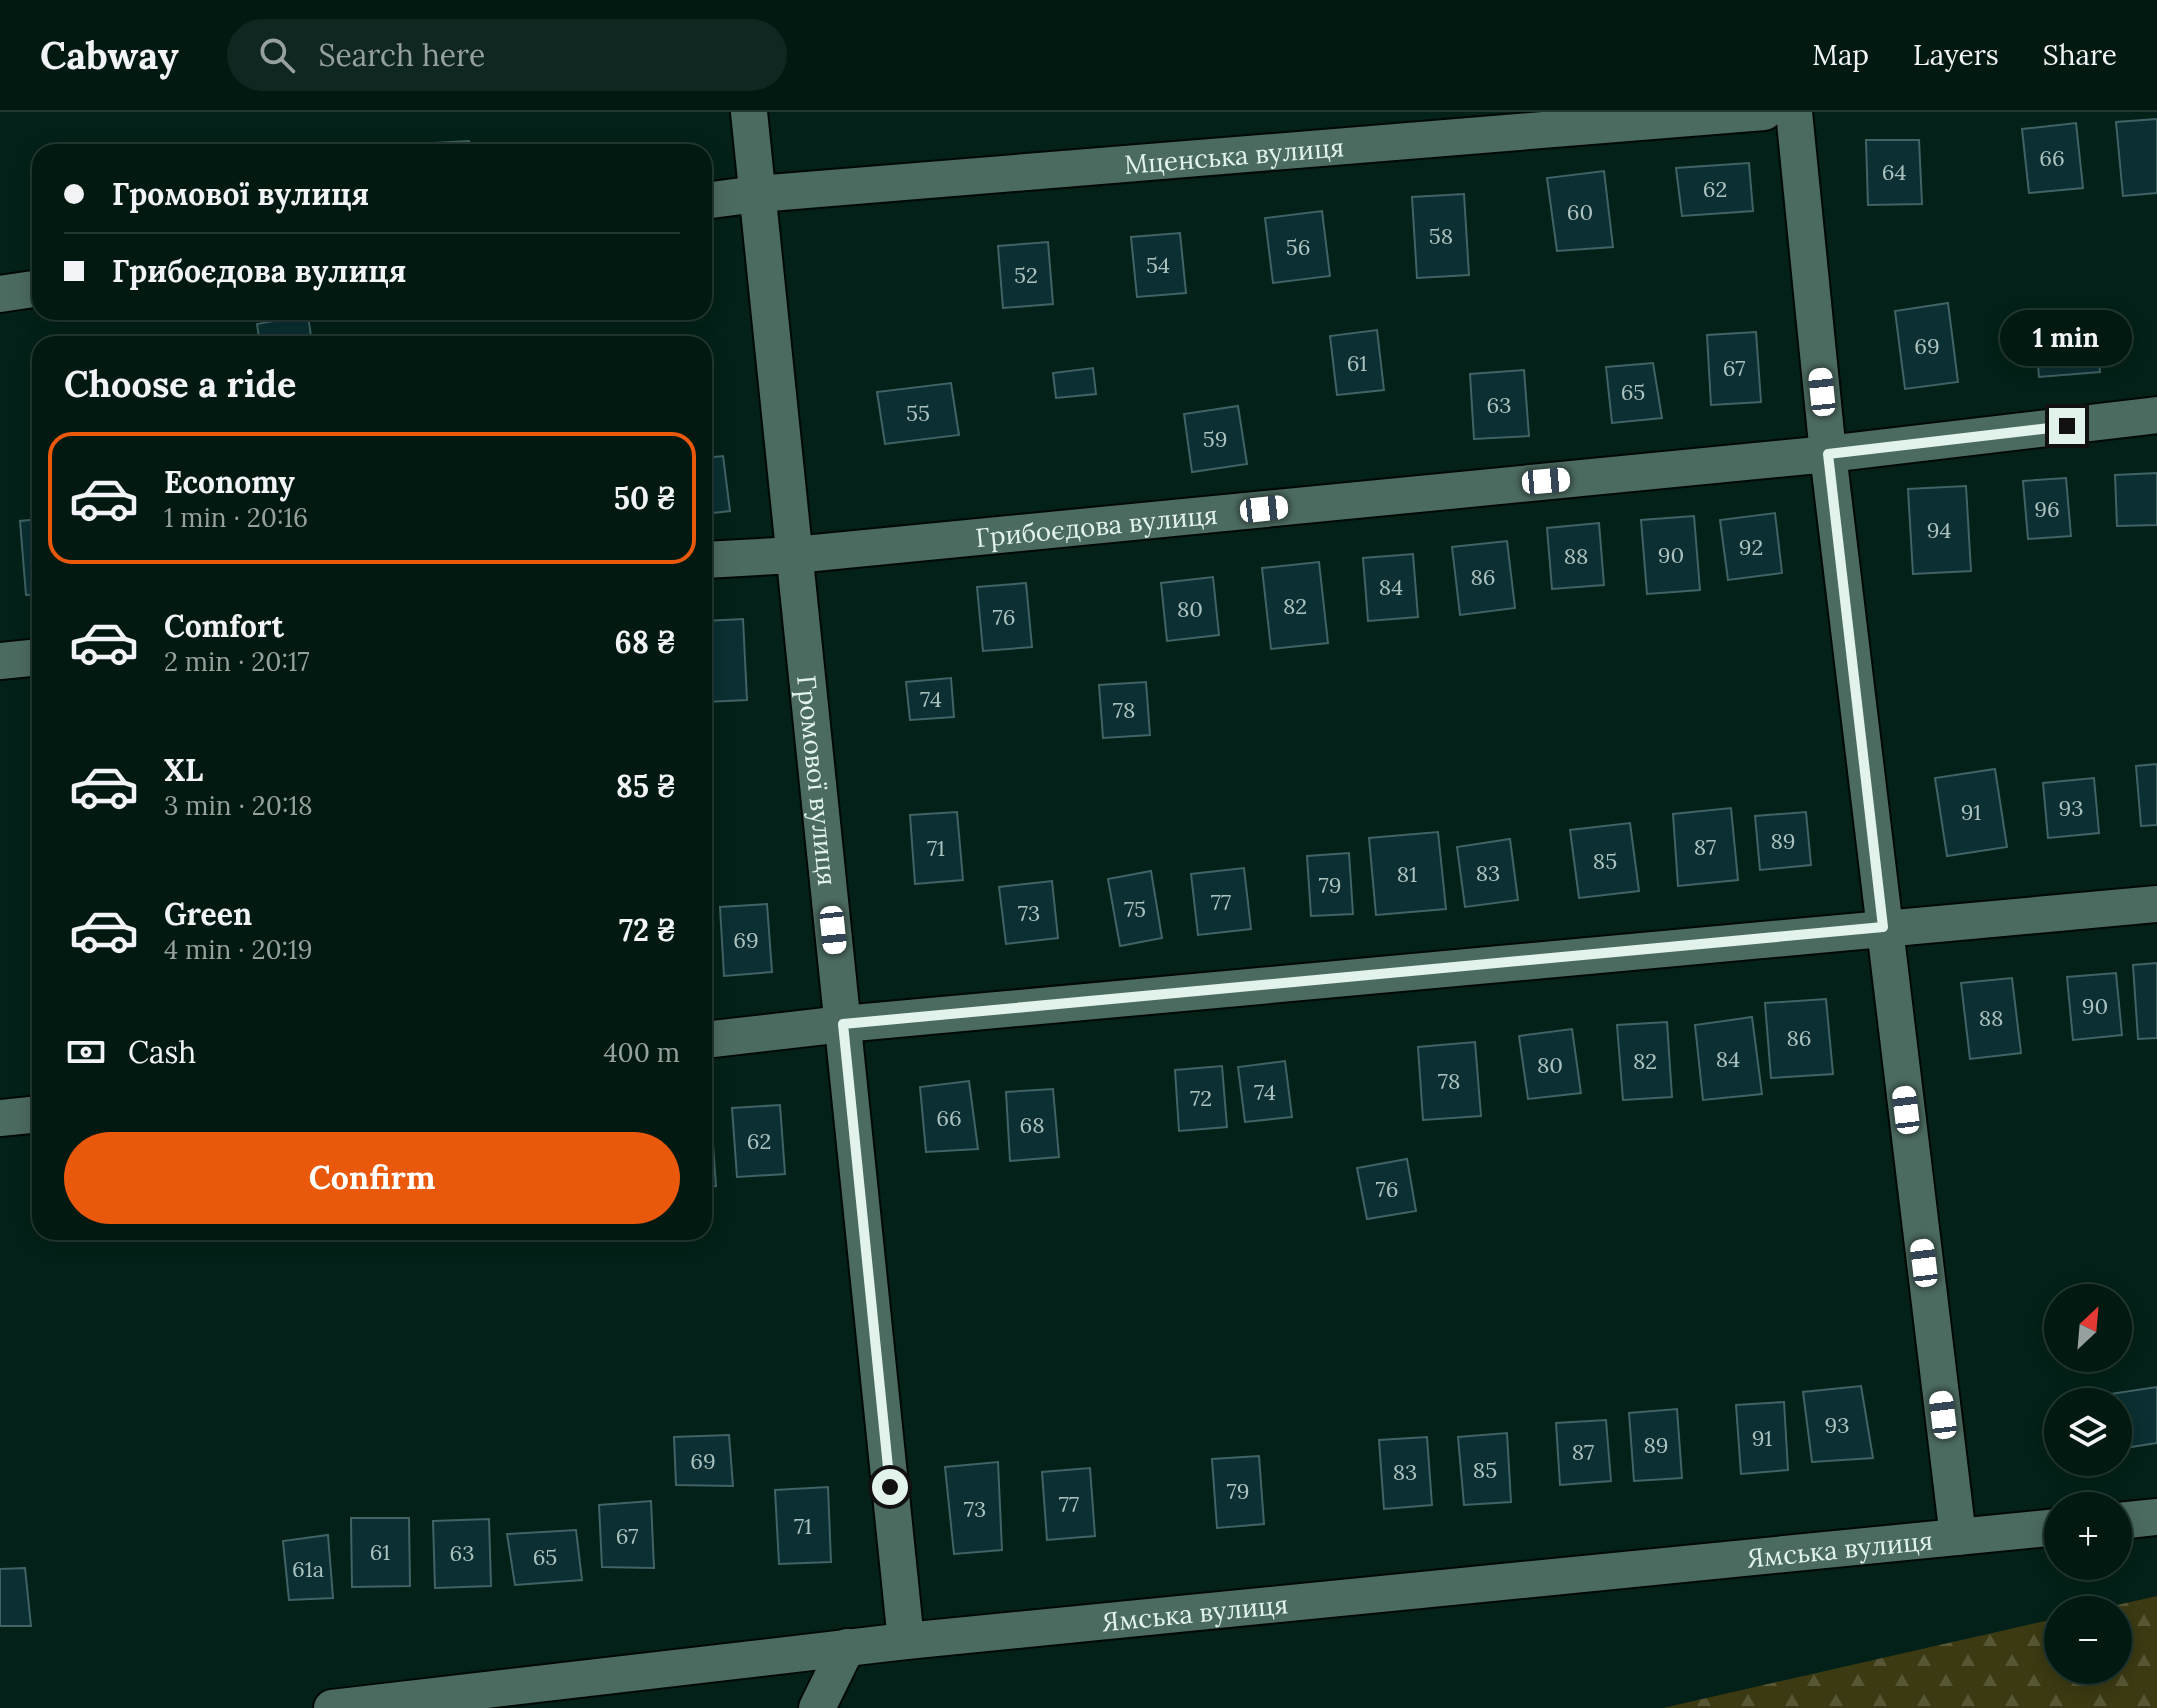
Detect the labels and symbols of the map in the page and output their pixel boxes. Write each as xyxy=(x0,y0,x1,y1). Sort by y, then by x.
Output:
street label: Мценська вулиця xyxy=(1123,130,1345,181)
house number: 66 xyxy=(2039,144,2065,172)
house number: 64 xyxy=(1882,158,1906,186)
house number: 62 xyxy=(1703,175,1727,203)
house number: 60 xyxy=(1567,198,1593,226)
house number: 58 xyxy=(1429,222,1453,250)
house number: 56 xyxy=(1286,233,1310,261)
house number: 54 xyxy=(1146,251,1170,279)
house number: 52 xyxy=(1014,261,1038,289)
callout: 1 min xyxy=(2001,310,2133,366)
house number: 69 xyxy=(1914,332,1940,360)
house number: 61 xyxy=(1347,349,1367,377)
house number: 67 xyxy=(1723,354,1745,382)
car xyxy=(1808,367,1836,417)
house number: 65 xyxy=(1621,378,1645,406)
house number: 63 xyxy=(1487,391,1511,419)
house number: 55 xyxy=(906,399,930,427)
route end xyxy=(2049,408,2085,444)
house number: 59 xyxy=(1203,425,1227,453)
car xyxy=(1521,467,1571,495)
car xyxy=(1239,495,1289,523)
house number: 96 xyxy=(2034,495,2060,523)
street label: Грибоєдова вулиця xyxy=(974,497,1219,554)
house number: 94 xyxy=(1927,516,1951,544)
house number: 92 xyxy=(1739,533,1763,561)
house number: 90 xyxy=(1658,541,1684,569)
house number: 88 xyxy=(1564,542,1588,570)
house number: 86 xyxy=(1470,563,1496,591)
house number: 84 xyxy=(1379,573,1403,601)
house number: 82 xyxy=(1283,592,1307,620)
house number: 80 xyxy=(1177,595,1203,623)
house number: 76 xyxy=(993,603,1015,631)
street label: Громової вулиця xyxy=(790,674,845,887)
house number: 74 xyxy=(920,685,942,713)
house number: 78 xyxy=(1113,696,1135,724)
house number: 93 xyxy=(2059,794,2083,822)
house number: 91 xyxy=(1961,798,1981,826)
house number: 89 xyxy=(1771,827,1795,855)
house number: 87 xyxy=(1694,833,1716,861)
house number: 71 xyxy=(927,834,945,862)
house number: 85 xyxy=(1593,847,1617,875)
house number: 83 xyxy=(1476,859,1500,887)
house number: 81 xyxy=(1397,860,1417,888)
house number: 79 xyxy=(1319,871,1341,899)
house number: 77 xyxy=(1211,888,1231,916)
house number: 75 xyxy=(1124,895,1146,923)
house number: 73 xyxy=(1018,899,1040,927)
car xyxy=(819,905,847,955)
house number: 69 xyxy=(733,926,759,954)
house number: 90 xyxy=(2082,992,2108,1020)
house number: 88 xyxy=(1979,1004,2003,1032)
house number: 86 xyxy=(1786,1024,1812,1052)
house number: 84 xyxy=(1716,1045,1740,1073)
house number: 82 xyxy=(1633,1047,1657,1075)
house number: 80 xyxy=(1537,1051,1563,1079)
house number: 78 xyxy=(1438,1067,1460,1095)
house number: 74 xyxy=(1254,1078,1276,1106)
house number: 72 xyxy=(1190,1084,1212,1112)
car xyxy=(1891,1085,1921,1135)
house number: 66 xyxy=(936,1104,962,1132)
house number: 68 xyxy=(1019,1111,1045,1139)
house number: 62 xyxy=(747,1127,771,1155)
house number: 76 xyxy=(1376,1175,1398,1203)
car xyxy=(1909,1238,1939,1288)
north arrow xyxy=(2044,1284,2132,1372)
car xyxy=(1928,1390,1958,1440)
house number: 93 xyxy=(1825,1411,1849,1439)
house number: 91 xyxy=(1752,1424,1772,1452)
house number: 89 xyxy=(1644,1431,1668,1459)
house number: 87 xyxy=(1572,1438,1594,1466)
house number: 69 xyxy=(690,1447,716,1475)
house number: 85 xyxy=(1473,1456,1497,1484)
house number: 83 xyxy=(1393,1458,1417,1486)
route start xyxy=(872,1469,908,1505)
house number: 79 xyxy=(1227,1477,1249,1505)
house number: 77 xyxy=(1059,1490,1079,1518)
house number: 73 xyxy=(964,1495,986,1523)
house number: 71 xyxy=(794,1512,812,1540)
house number: 67 xyxy=(616,1522,638,1550)
street label: Ямська вулиця xyxy=(1745,1523,1934,1574)
house number: 61 xyxy=(370,1538,390,1566)
house number: 63 xyxy=(450,1539,474,1567)
house number: 65 xyxy=(533,1543,557,1571)
house number: 61а xyxy=(292,1555,324,1583)
street label: Ямська вулиця xyxy=(1100,1587,1289,1638)

